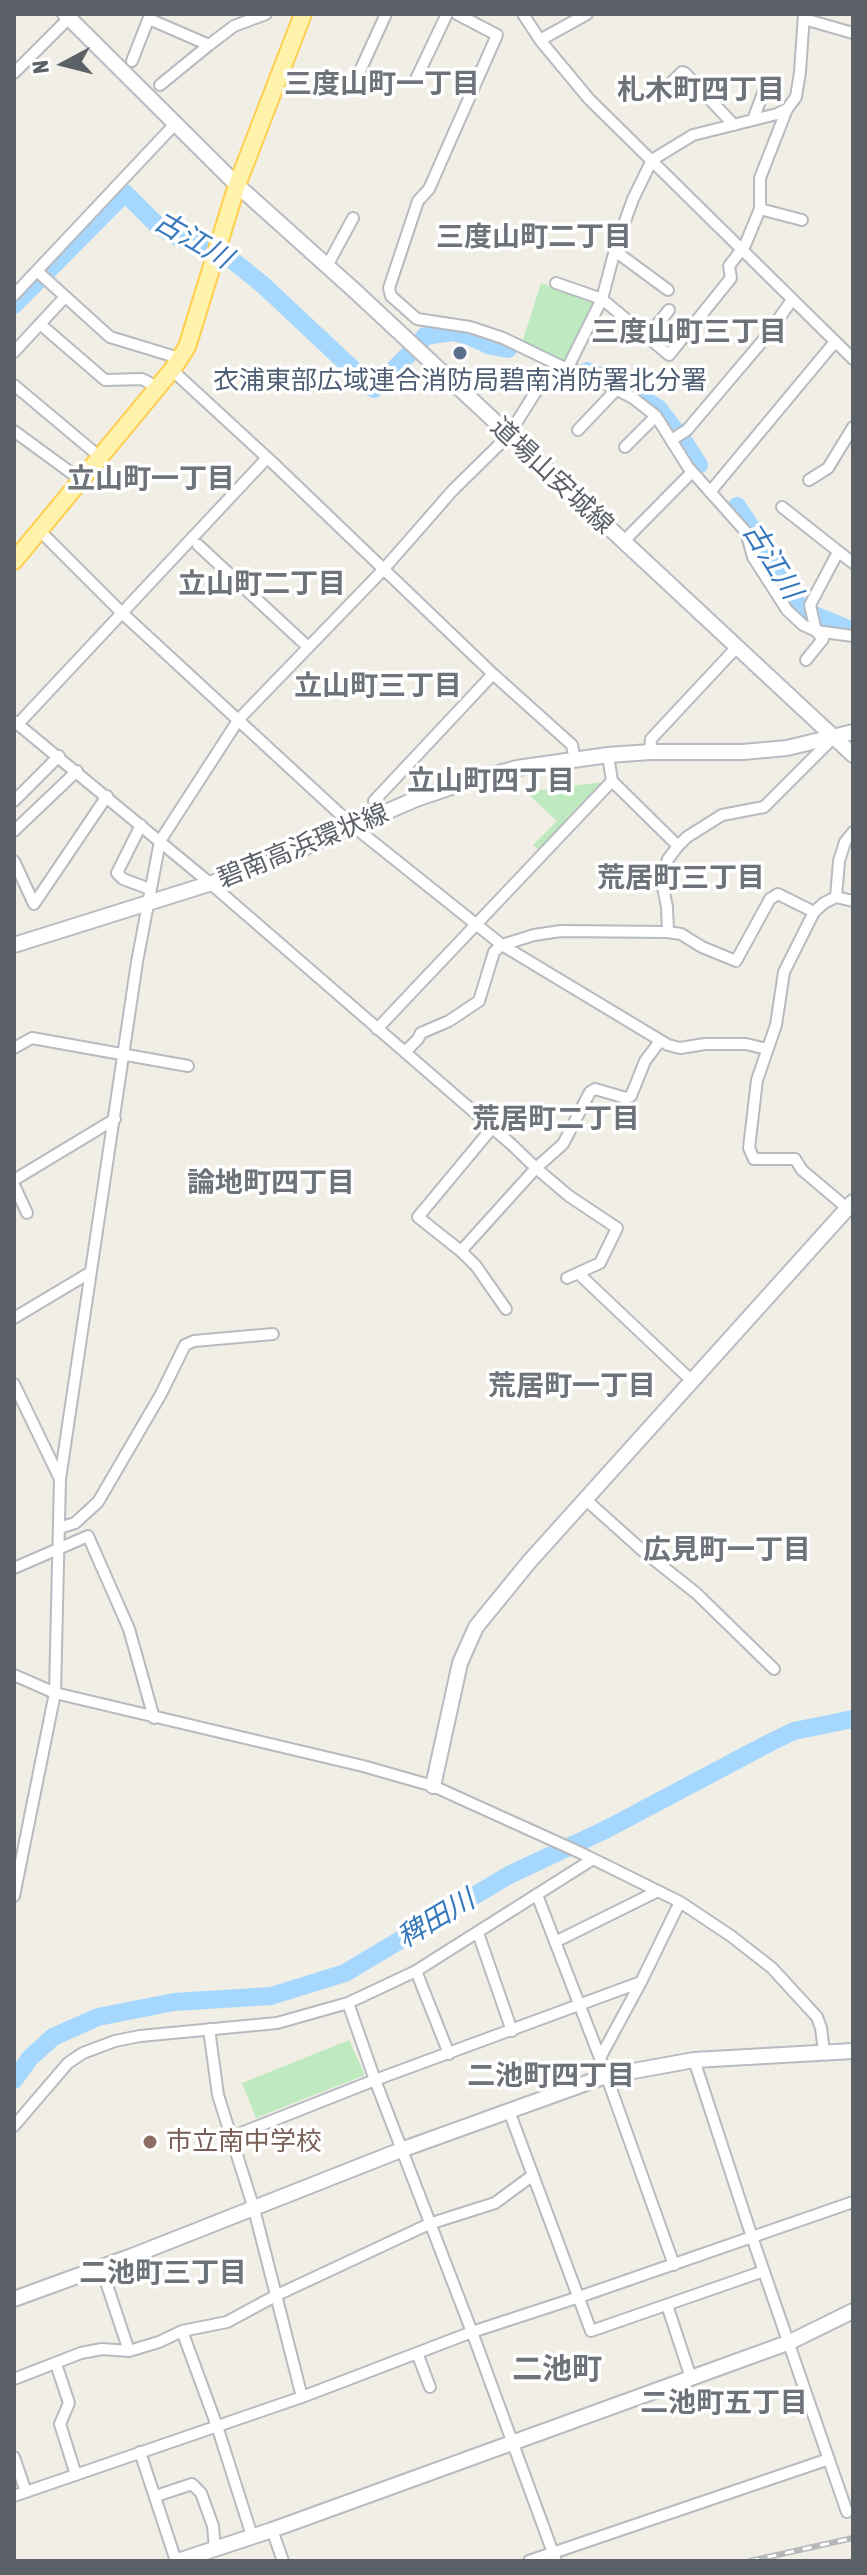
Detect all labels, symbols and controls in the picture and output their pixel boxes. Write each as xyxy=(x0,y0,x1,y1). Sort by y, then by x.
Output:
north arrow xyxy=(24,24,104,104)
text: N xyxy=(26,59,54,75)
district label: 三度山町一丁目 xyxy=(284,67,480,101)
district label: 札木町四丁目 xyxy=(617,73,785,107)
water label: 古江川 xyxy=(148,204,238,276)
district label: 三度山町二丁目 xyxy=(436,220,632,254)
district label: 三度山町三丁目 xyxy=(591,315,787,349)
marker: 衣浦東部広域連合消防局碧南消防署北分署 xyxy=(451,344,469,362)
place label: 衣浦東部広域連合消防局碧南消防署北分署 xyxy=(213,365,707,397)
street label: 道場山安城線 xyxy=(484,411,620,541)
district label: 立山町一丁目 xyxy=(67,462,235,496)
water label: 古江川 xyxy=(735,516,809,606)
district label: 立山町二丁目 xyxy=(178,567,346,601)
district label: 立山町三丁目 xyxy=(294,669,462,703)
district label: 立山町四丁目 xyxy=(407,764,575,798)
street label: 碧南高浜環状線 xyxy=(213,797,393,895)
district label: 荒居町三丁目 xyxy=(597,861,765,895)
district label: 荒居町二丁目 xyxy=(472,1102,640,1136)
district label: 論地町四丁目 xyxy=(187,1166,355,1200)
district label: 荒居町一丁目 xyxy=(488,1369,656,1403)
district label: 広見町一丁目 xyxy=(643,1533,811,1567)
water label: 稗田川 xyxy=(391,1883,481,1955)
district label: 二池町四丁目 xyxy=(467,2059,635,2093)
place label: 市立南中学校 xyxy=(166,2126,322,2158)
marker: 市立南中学校 xyxy=(141,2133,159,2151)
district label: 二池町三丁目 xyxy=(79,2256,247,2290)
district label: 二池町 xyxy=(512,2352,602,2388)
district label: 二池町五丁目 xyxy=(640,2386,808,2420)

